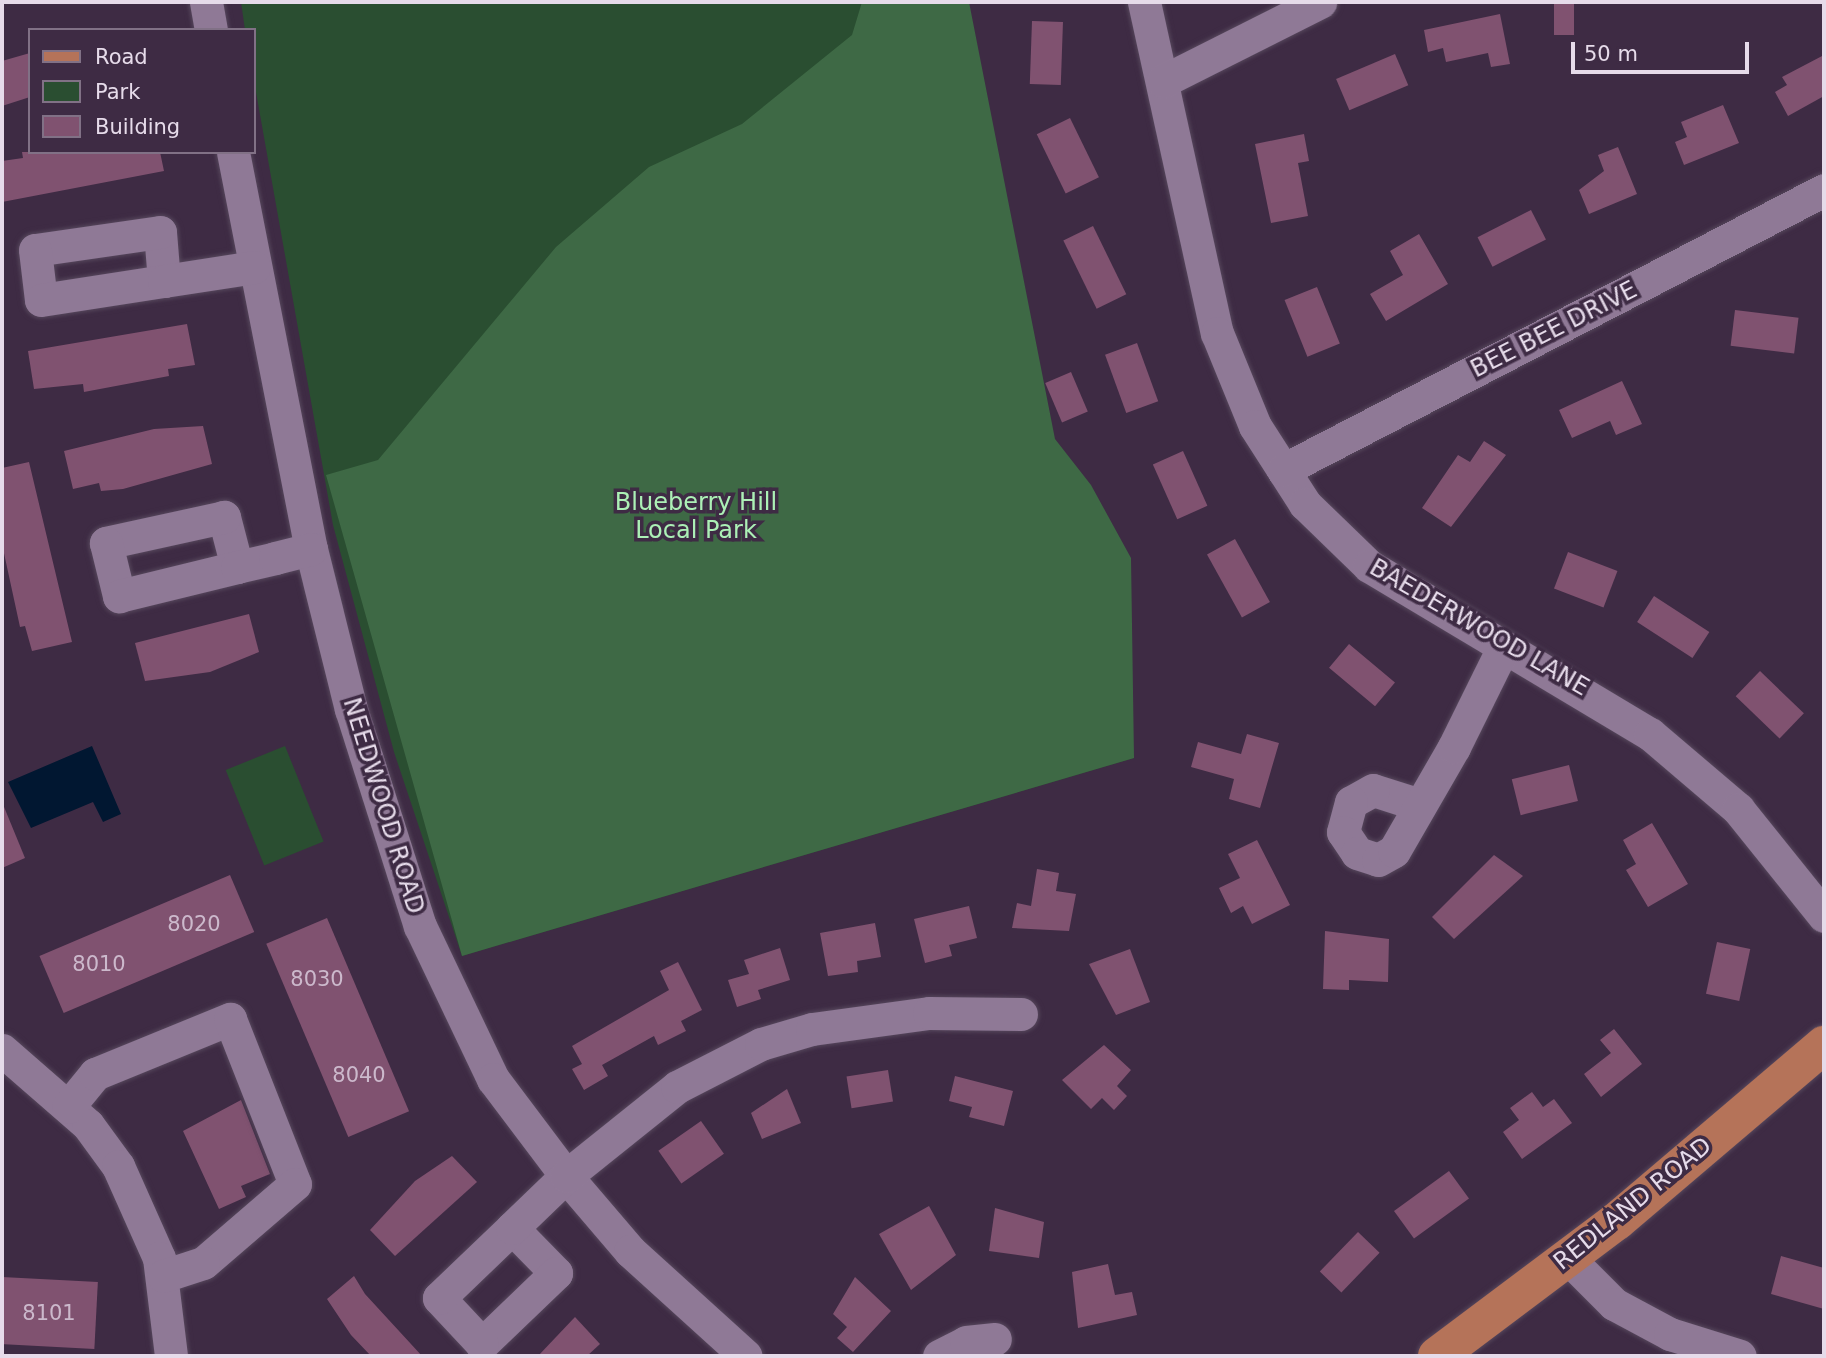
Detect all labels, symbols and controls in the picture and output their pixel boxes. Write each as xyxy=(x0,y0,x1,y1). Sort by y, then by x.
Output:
legend xyxy=(28,28,256,154)
scale bar xyxy=(1574,28,1752,72)
text: 50 m xyxy=(1584,42,1638,66)
text: Road xyxy=(95,45,148,69)
text: Park xyxy=(95,80,140,104)
text: Building xyxy=(95,115,180,139)
street label: BEE BEE DRIVE xyxy=(1466,276,1642,384)
park label: Blueberry Hill Local Park xyxy=(615,489,777,545)
street label: BAEDERWOOD LANE xyxy=(1364,553,1594,703)
street label: NEEDWOOD ROAD xyxy=(336,694,430,918)
house number: 8020 xyxy=(167,911,221,937)
house number: 8010 xyxy=(72,951,126,977)
house number: 8030 xyxy=(290,966,344,992)
house number: 8040 xyxy=(332,1062,386,1088)
street label: REDLAND ROAD xyxy=(1548,1132,1718,1276)
house number: 8101 xyxy=(22,1300,76,1326)

